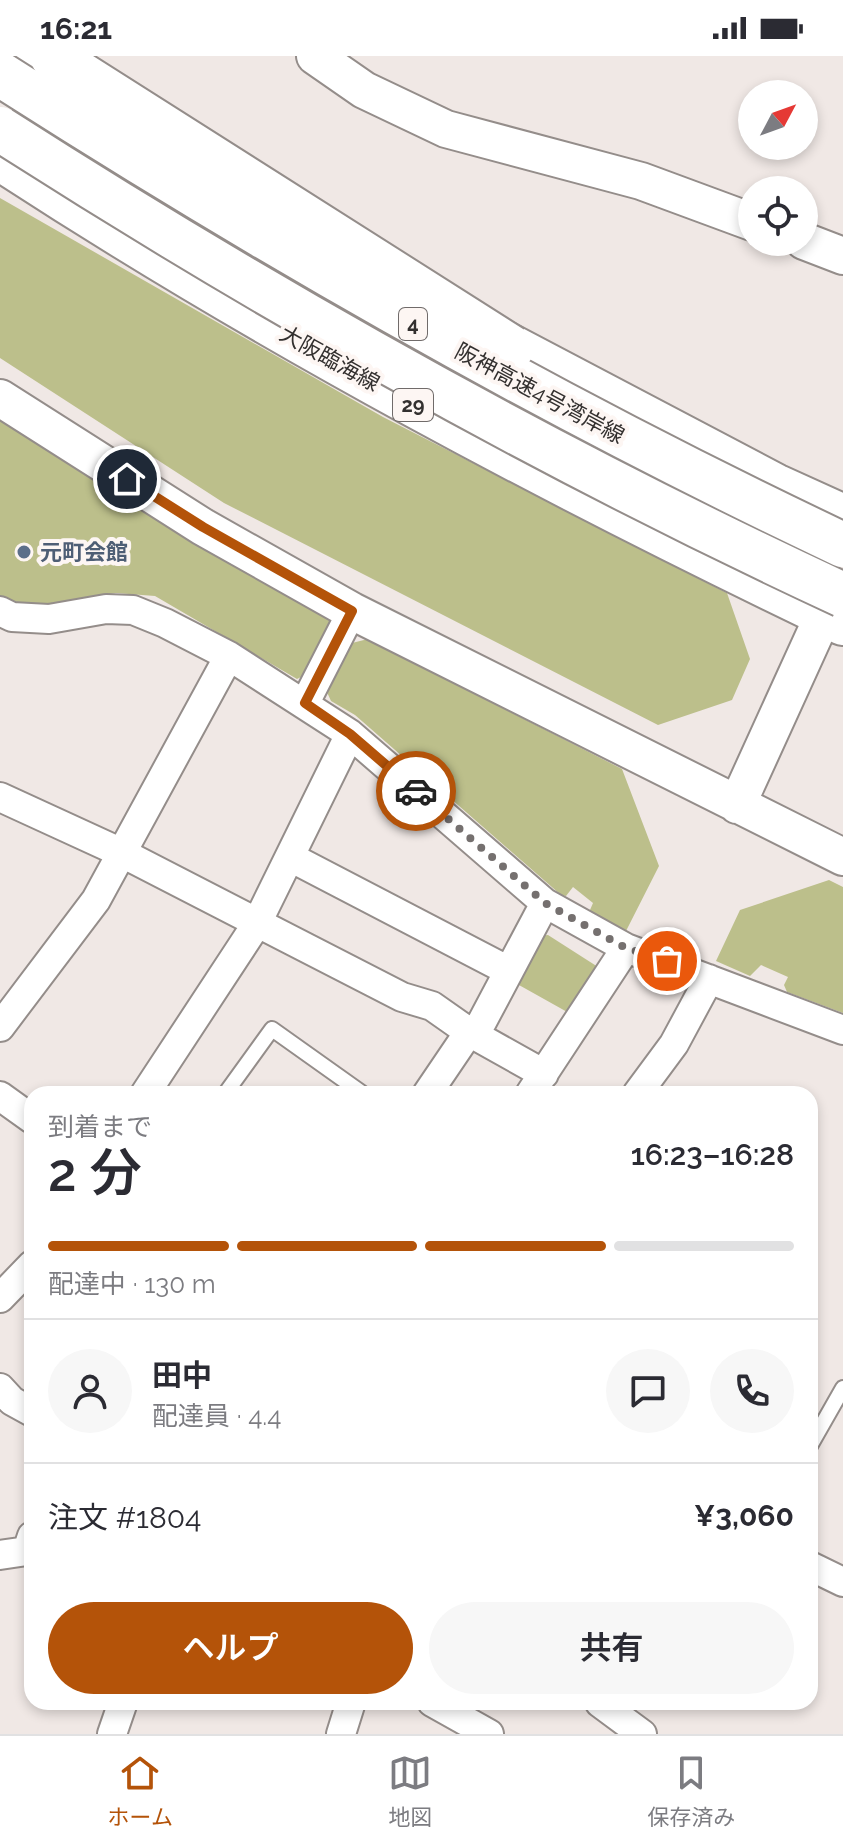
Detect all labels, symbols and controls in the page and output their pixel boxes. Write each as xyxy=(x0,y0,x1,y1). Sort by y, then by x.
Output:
text: 16:21 xyxy=(40,11,112,46)
north arrow xyxy=(738,80,818,160)
map controls xyxy=(738,80,818,256)
button: locate xyxy=(738,176,818,256)
road number: 4 xyxy=(399,308,427,340)
street label: 大阪臨海線 xyxy=(276,320,384,396)
street label: 阪神高速4号湾岸線 xyxy=(451,337,629,449)
road number: 29 xyxy=(393,389,433,421)
pin xyxy=(93,445,161,513)
icon: home xyxy=(105,457,149,501)
place label: 元町会館 xyxy=(40,539,128,565)
marker: 元町会館 xyxy=(15,543,33,561)
courier xyxy=(376,751,456,831)
icon: car xyxy=(394,769,438,813)
pin xyxy=(633,927,701,995)
icon: bag xyxy=(645,939,689,983)
text: 到着まで xyxy=(48,1112,152,1142)
text: 16:23–16:28 xyxy=(631,1137,794,1172)
text: 2 分 xyxy=(48,1142,141,1203)
text: 配達中 · 130 m xyxy=(48,1269,216,1299)
button: person xyxy=(48,1349,132,1433)
button: chat xyxy=(606,1349,690,1433)
button: phone xyxy=(710,1349,794,1433)
text: 田中 xyxy=(152,1358,212,1393)
text: 配達員 · 4.4 xyxy=(152,1401,281,1431)
text: ¥3,060 xyxy=(694,1498,794,1533)
text: 注文 #1804 xyxy=(48,1500,201,1535)
button: ヘルプ xyxy=(48,1602,413,1694)
button: 共有 xyxy=(429,1602,794,1694)
tab: ホーム xyxy=(108,1751,173,1831)
tab: 地図 xyxy=(388,1751,432,1831)
tab: 保存済み xyxy=(647,1751,735,1831)

